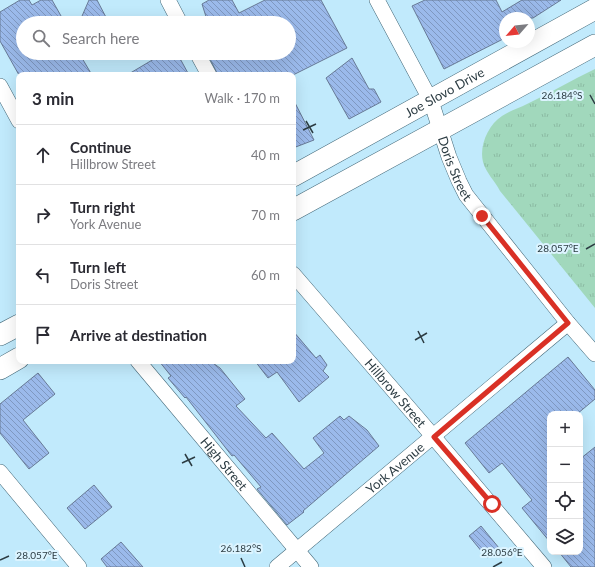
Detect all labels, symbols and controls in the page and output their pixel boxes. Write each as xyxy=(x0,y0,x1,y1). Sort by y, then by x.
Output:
north arrow xyxy=(499,12,535,48)
search box xyxy=(16,16,296,60)
icon: search xyxy=(30,27,52,49)
text: Search here xyxy=(62,29,139,47)
street label: Joe Slovo Drive xyxy=(402,64,487,121)
text: 3 min xyxy=(32,88,74,109)
text: 26.184°S xyxy=(542,89,582,101)
text: Walk · 170 m xyxy=(204,90,280,106)
street label: Doris Street xyxy=(435,134,476,204)
text: Continue xyxy=(70,138,131,156)
icon: ahead xyxy=(32,144,54,166)
text: 40 m xyxy=(251,147,280,163)
text: Hillbrow Street xyxy=(70,156,156,172)
text: Turn right xyxy=(70,198,135,216)
icon: right xyxy=(32,204,54,226)
text: 70 m xyxy=(251,207,280,223)
route end xyxy=(473,207,491,225)
text: York Avenue xyxy=(70,216,141,232)
text: 28.057°E xyxy=(537,242,579,254)
text: Turn left xyxy=(70,258,126,276)
icon: left xyxy=(32,264,54,286)
text: 60 m xyxy=(251,267,280,283)
text: Doris Street xyxy=(70,276,138,292)
icon: arrive xyxy=(32,324,54,346)
text: Arrive at destination xyxy=(70,326,207,344)
street label: Hillbrow Street xyxy=(362,355,430,431)
map controls xyxy=(547,411,583,555)
button: + xyxy=(547,411,583,447)
street label: High Street xyxy=(197,434,251,494)
street label: York Avenue xyxy=(363,439,428,497)
button: − xyxy=(547,447,583,483)
button: locate xyxy=(547,483,583,519)
route start xyxy=(483,495,501,513)
button: layers xyxy=(547,519,583,555)
text: 26.182°S xyxy=(221,542,261,554)
text: 28.056°E xyxy=(481,546,523,558)
text: 28.057°E xyxy=(16,549,58,561)

